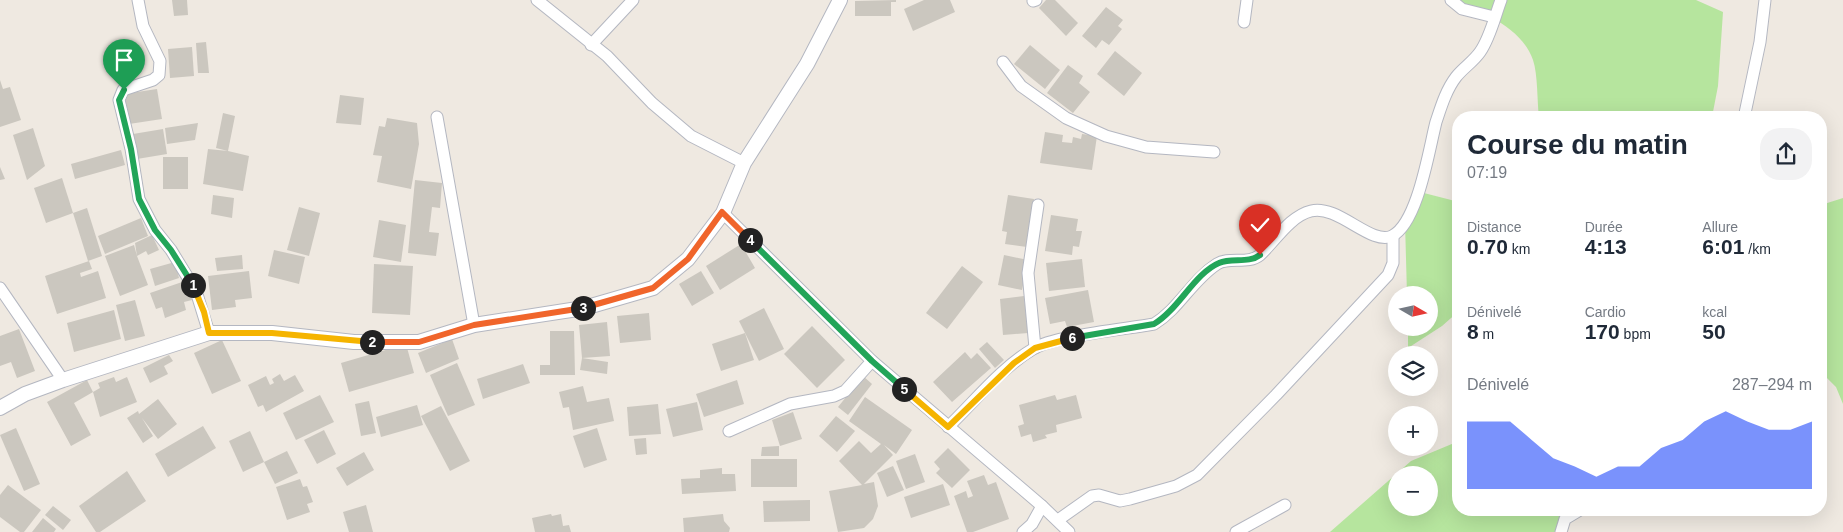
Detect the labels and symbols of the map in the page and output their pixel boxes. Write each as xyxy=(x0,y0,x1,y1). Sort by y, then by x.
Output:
pin xyxy=(103,39,145,90)
pin xyxy=(1239,204,1281,255)
pin: 4 xyxy=(738,228,762,252)
pin: 1 xyxy=(180,272,206,298)
north arrow xyxy=(1388,286,1438,336)
pin: 3 xyxy=(570,296,596,320)
pin: 6 xyxy=(1060,326,1084,350)
pin: 2 xyxy=(360,330,384,354)
pin: 5 xyxy=(892,376,916,402)

